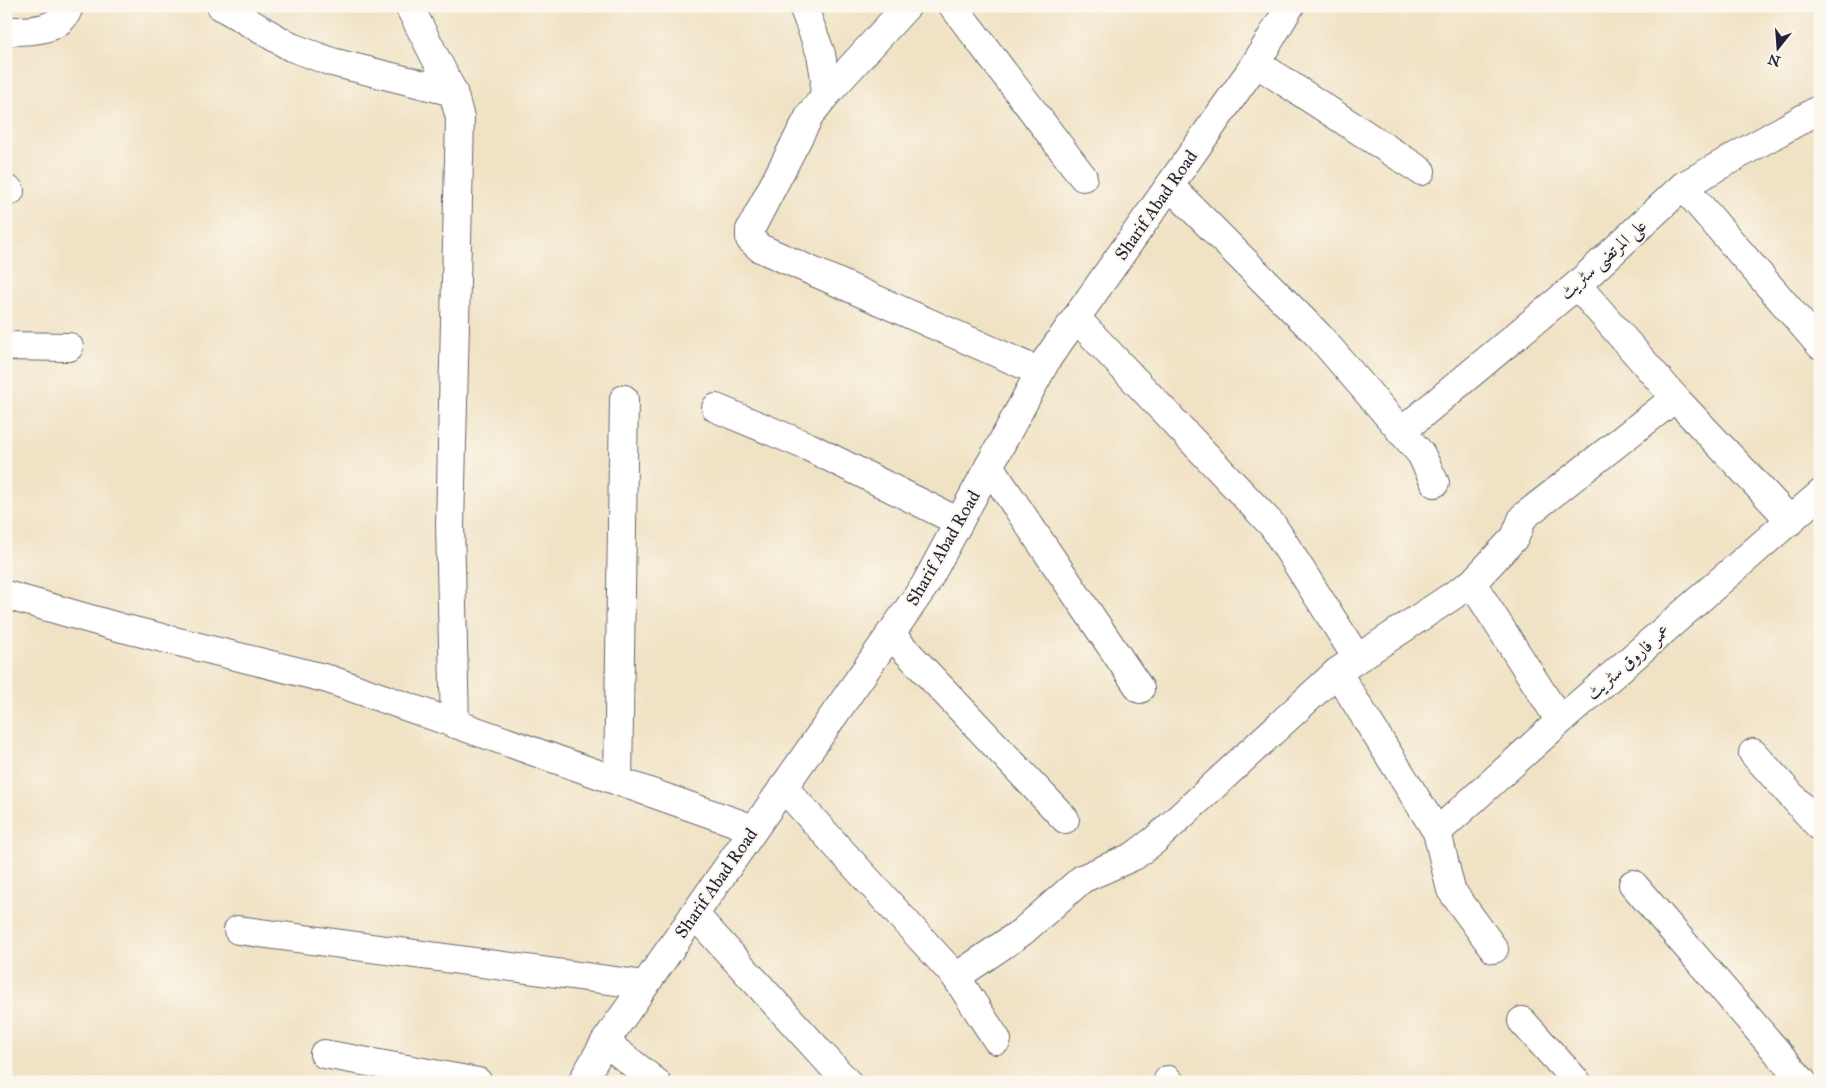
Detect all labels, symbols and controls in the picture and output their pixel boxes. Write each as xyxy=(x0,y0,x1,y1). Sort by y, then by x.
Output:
north arrow xyxy=(1754,22,1804,72)
text: N xyxy=(1766,50,1783,70)
street label: Sharif Abad Road xyxy=(1110,146,1202,264)
street label: علی المرتضی سٹریٹ xyxy=(1555,214,1652,305)
street label: Sharif Abad Road xyxy=(901,486,985,610)
street label: عمر فاروق سٹریٹ xyxy=(1582,620,1675,705)
street label: Sharif Abad Road xyxy=(670,824,762,942)

